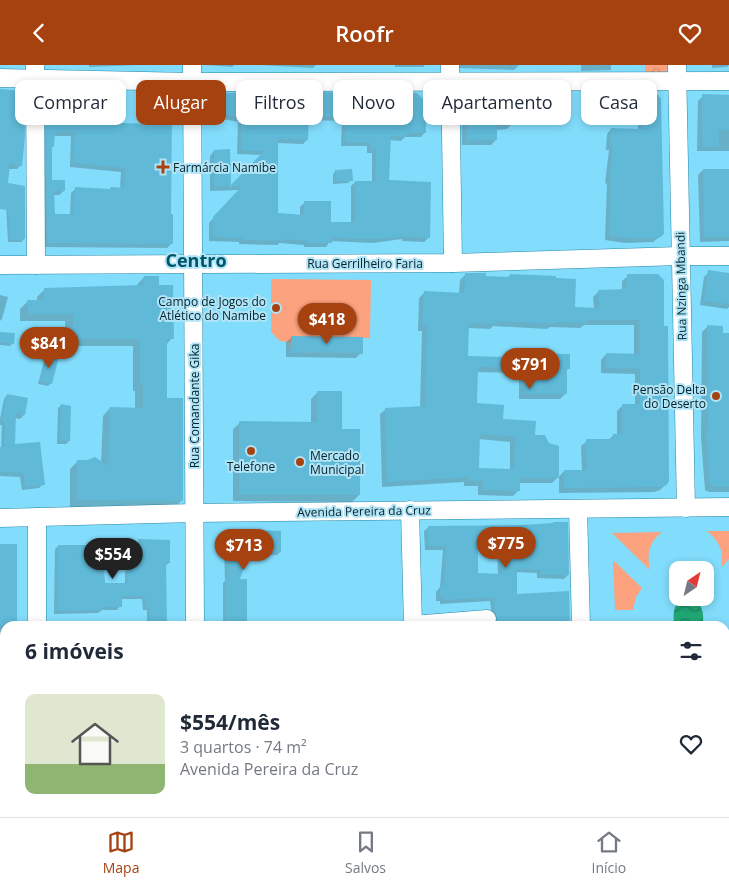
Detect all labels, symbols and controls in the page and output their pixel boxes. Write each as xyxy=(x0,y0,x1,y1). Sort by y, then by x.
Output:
text: Roofr xyxy=(335,18,394,48)
icon: back xyxy=(25,19,53,47)
icon: heart xyxy=(676,19,704,47)
chip: Comprar xyxy=(15,80,126,125)
chip: Alugar xyxy=(136,80,226,125)
chip: Filtros xyxy=(236,80,323,125)
chip: Novo xyxy=(333,80,413,125)
chip: Apartamento xyxy=(423,80,571,125)
chip: Casa xyxy=(581,80,657,125)
place label: Farmárcia Namibe xyxy=(173,159,276,176)
marker: Farmárcia Namibe xyxy=(157,161,169,173)
street label: Rua Nzinga Mbandi xyxy=(672,232,690,340)
district label: Centro xyxy=(165,248,227,272)
street label: Rua Gerrilheiro Faria xyxy=(307,255,423,272)
place label: Campo de Jogos do Atlético do Namibe xyxy=(158,293,266,324)
marker: Campo de Jogos do Atlético do Namibe xyxy=(270,302,282,314)
pin: $418 xyxy=(297,303,357,345)
text: $418 xyxy=(309,308,345,330)
pin: $841 xyxy=(19,327,79,369)
text: $841 xyxy=(31,332,67,354)
street label: Rua Comandante Gika xyxy=(186,344,203,468)
pin: $791 xyxy=(500,347,560,390)
text: $791 xyxy=(512,353,548,375)
place label: Pensão Delta do Deserto xyxy=(633,381,706,412)
marker: Pensão Delta do Deserto xyxy=(710,390,722,402)
marker: Telefone xyxy=(245,445,257,457)
place label: Mercado Municipal xyxy=(310,447,364,478)
marker: Mercado Municipal xyxy=(294,456,306,468)
place label: Telefone xyxy=(227,458,275,475)
street label: Avenida Pereira da Cruz xyxy=(297,501,431,521)
pin: $775 xyxy=(476,527,536,569)
pin: $713 xyxy=(214,529,274,571)
text: $775 xyxy=(488,532,524,554)
text: $713 xyxy=(226,534,262,556)
pin: $554 xyxy=(83,537,143,580)
text: $554 xyxy=(95,543,131,565)
north arrow xyxy=(669,561,714,606)
map controls xyxy=(669,561,714,606)
text: 6 imóveis xyxy=(25,637,124,665)
icon: filters xyxy=(677,637,705,665)
text: $554/mês xyxy=(180,708,280,736)
icon: home xyxy=(65,714,125,774)
icon: heart xyxy=(677,730,705,758)
text: 3 quartos · 74 m² xyxy=(180,736,307,758)
text: Avenida Pereira da Cruz xyxy=(180,758,358,780)
tab: Mapa xyxy=(103,828,139,877)
tab: Salvos xyxy=(345,828,386,877)
tab: Início xyxy=(592,828,626,877)

